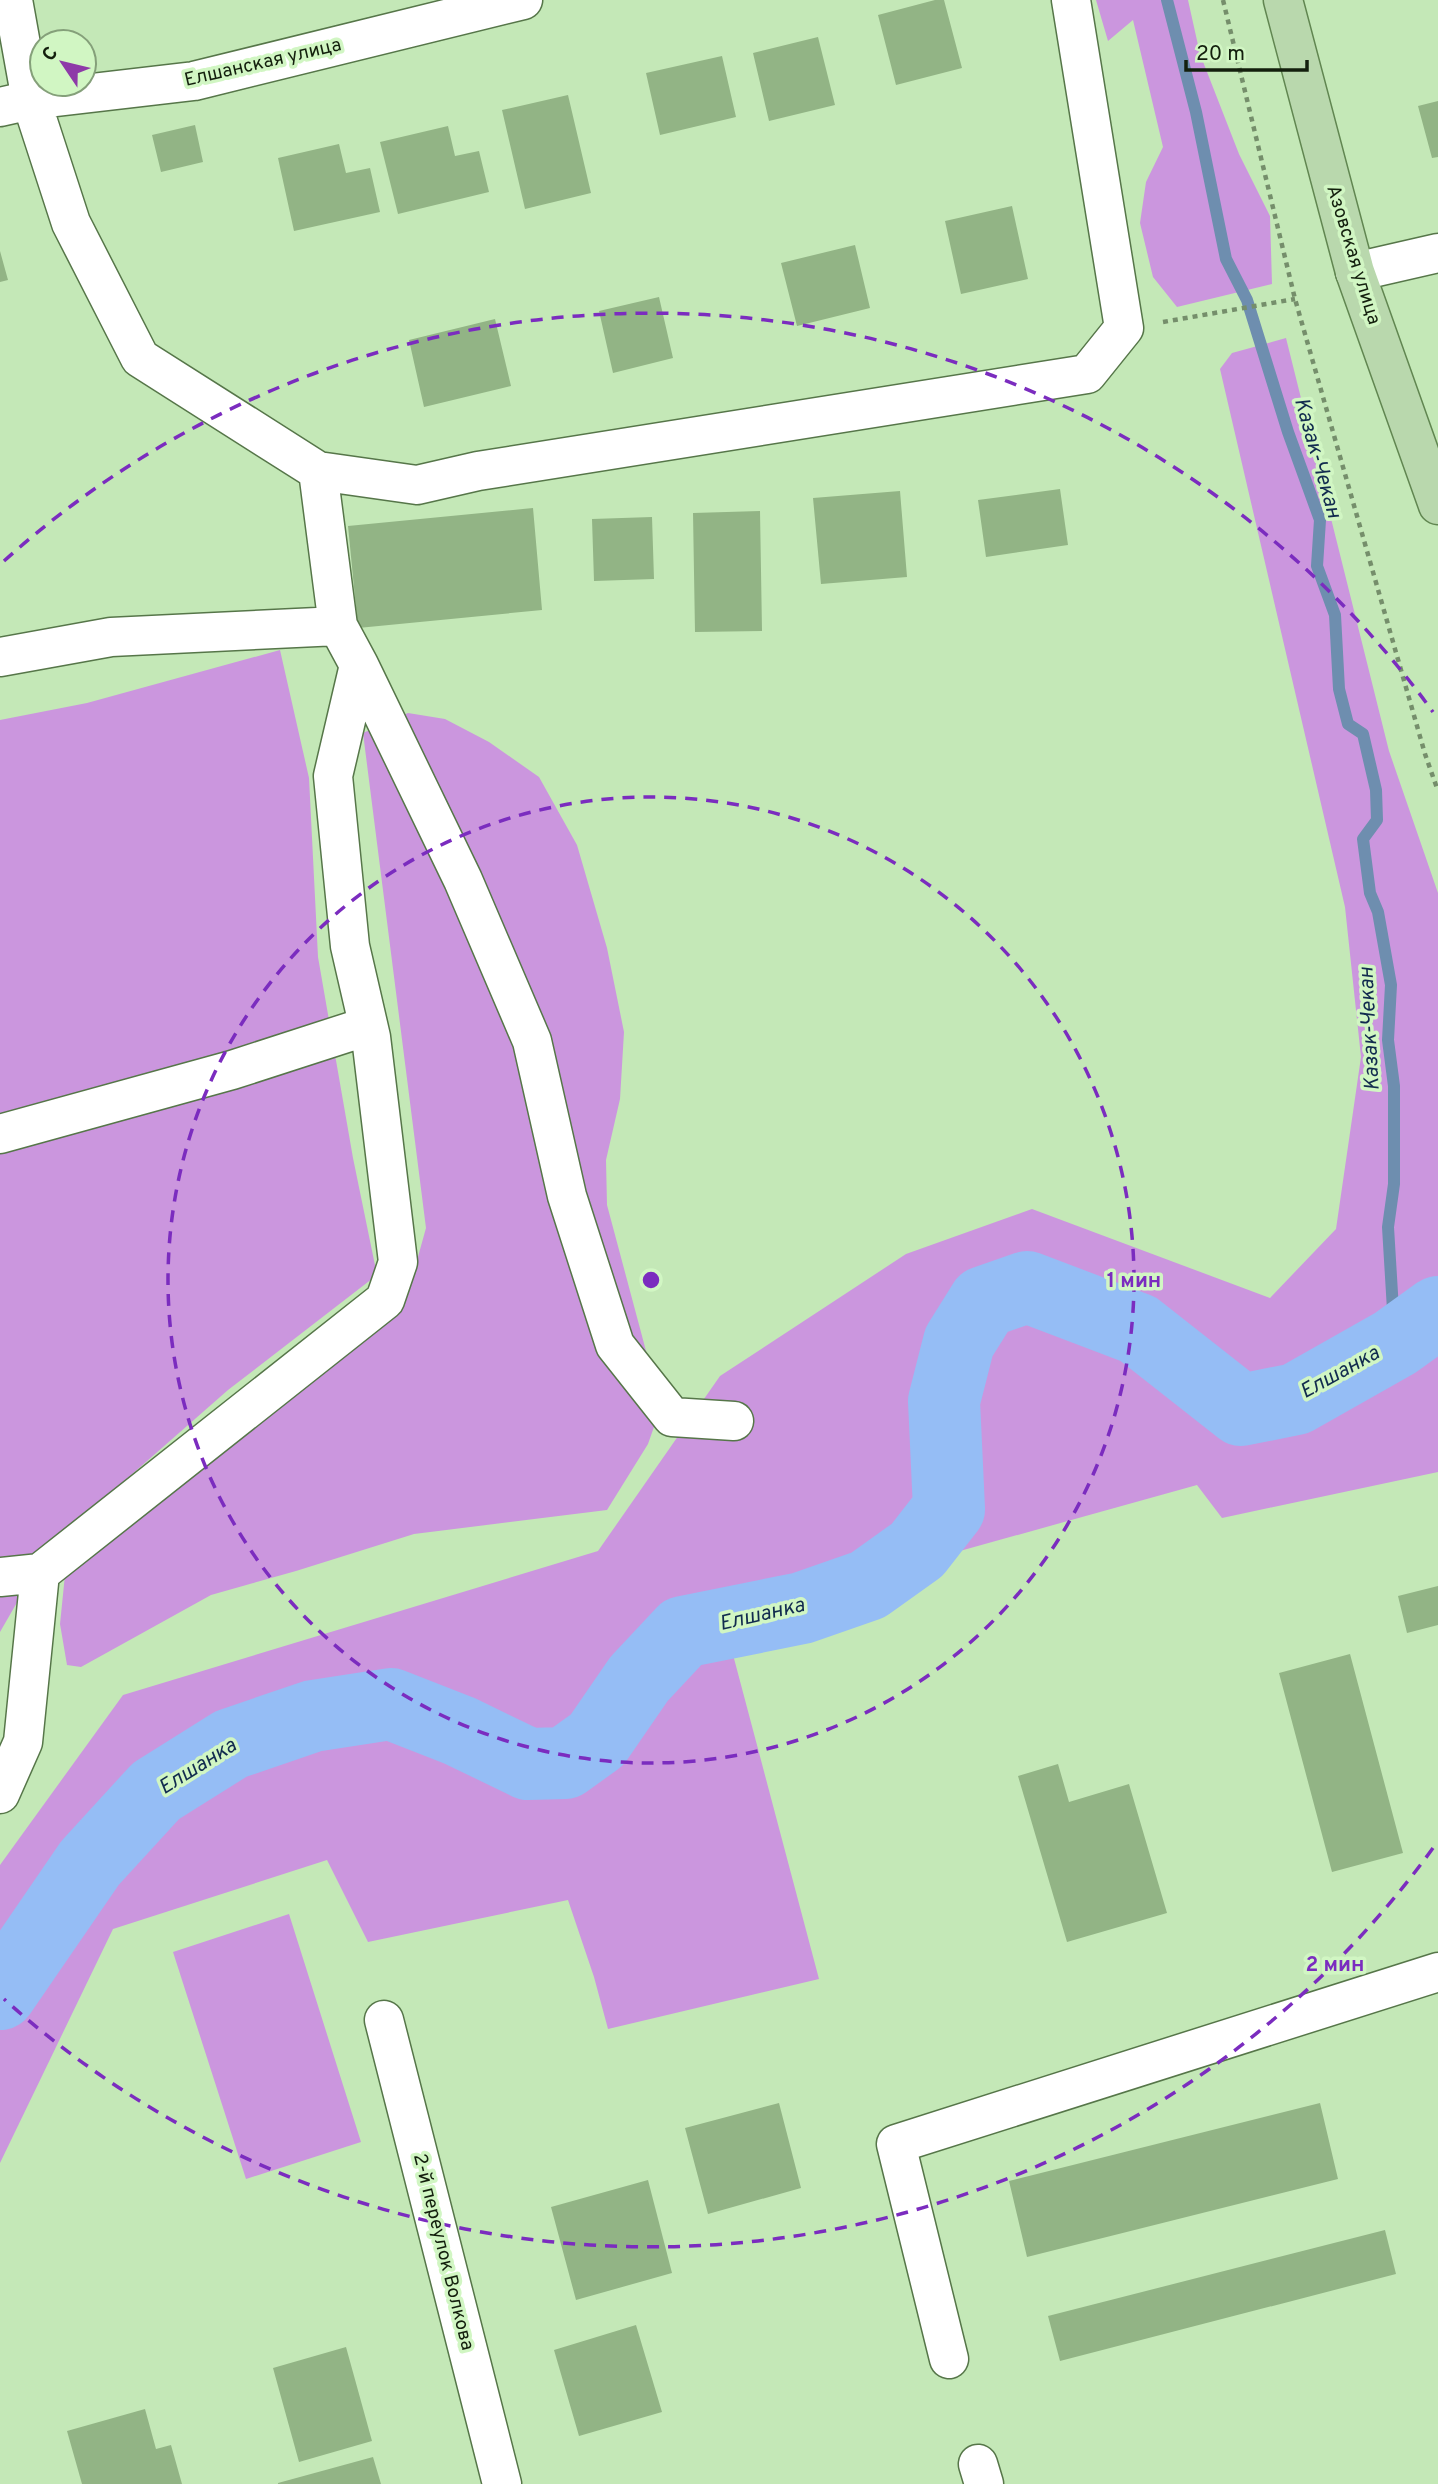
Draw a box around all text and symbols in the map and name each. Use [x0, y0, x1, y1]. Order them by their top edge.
north arrow [28, 28, 98, 98]
scale bar [1186, 28, 1307, 72]
street label: Елшанская улица [182, 33, 344, 93]
text: 20 m [1196, 41, 1245, 68]
text: С [37, 43, 64, 66]
street label: Азовская улица [1320, 182, 1386, 328]
water label: Казак-Чекан [1287, 395, 1347, 522]
water label: Казак-Чекан [1353, 966, 1387, 1092]
centre of rings [639, 1268, 663, 1292]
text: 1 мин [1107, 1268, 1161, 1295]
water label: Елшанка [1295, 1340, 1385, 1406]
water label: Елшанка [717, 1592, 808, 1638]
water label: Елшанка [154, 1732, 242, 1801]
text: 2 мин [1305, 1952, 1365, 1979]
street label: 2-й переулок Волкова [407, 2151, 479, 2353]

